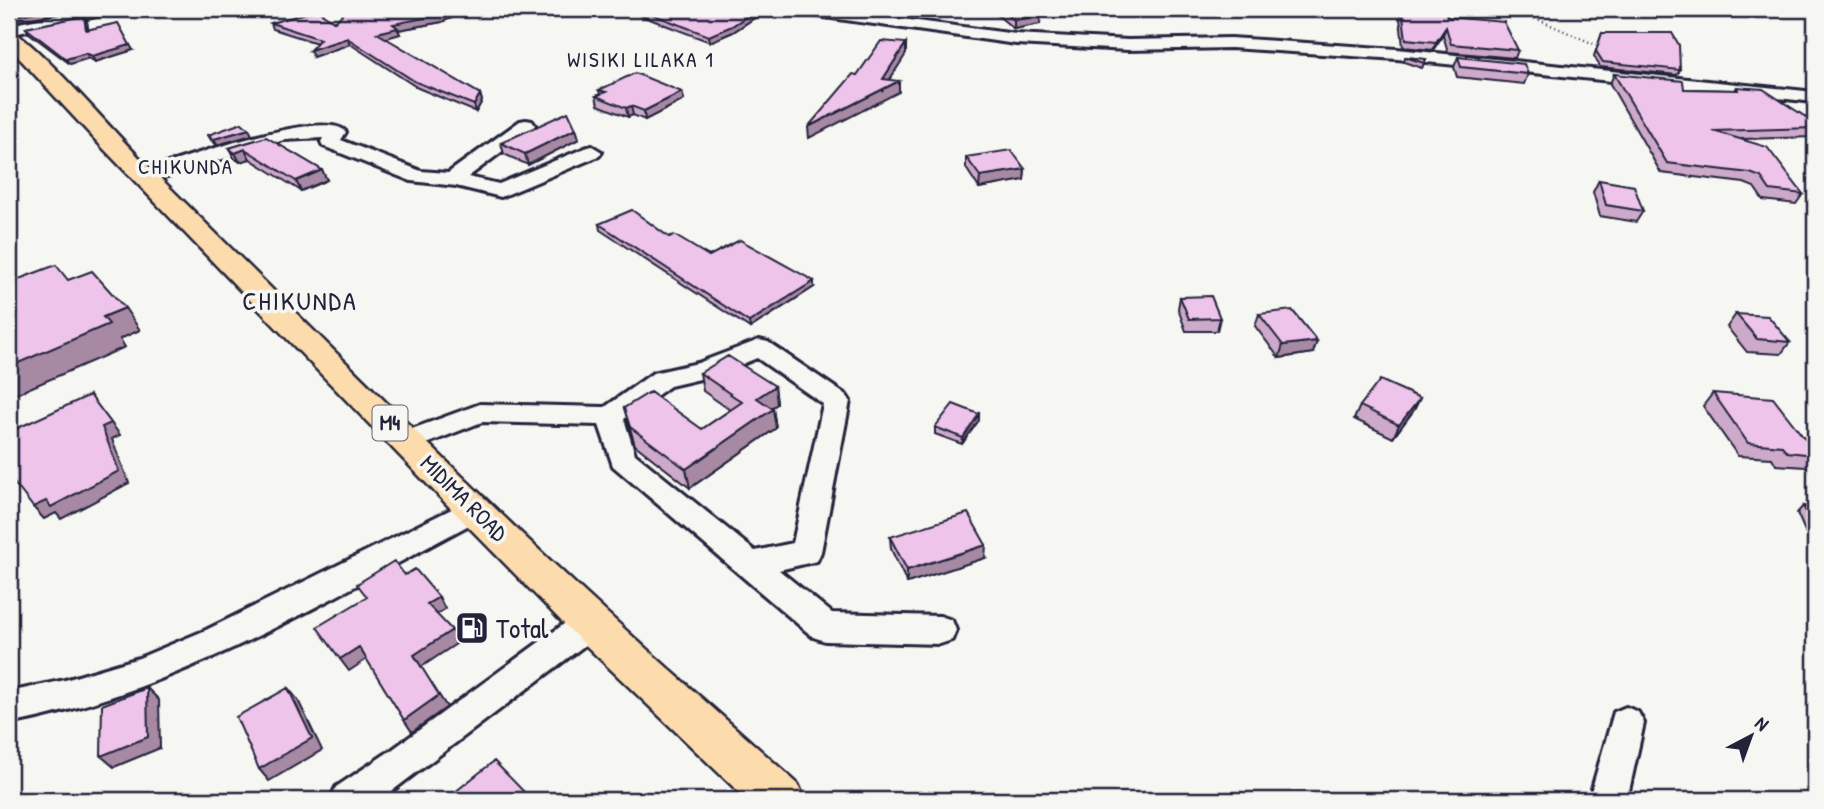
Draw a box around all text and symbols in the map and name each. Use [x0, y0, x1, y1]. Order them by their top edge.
district label: WISIKI LILAKA 1 [567, 45, 715, 74]
district label: CHIKUNDA [138, 152, 234, 181]
district label: CHIKUNDA [242, 283, 358, 318]
road number: M4 [372, 406, 408, 440]
street label: MIDIMA ROAD [414, 447, 515, 548]
fuel station icon: Total [453, 609, 491, 647]
place label: Total [496, 609, 549, 647]
north arrow [1716, 700, 1786, 770]
text: N [1750, 710, 1774, 736]

